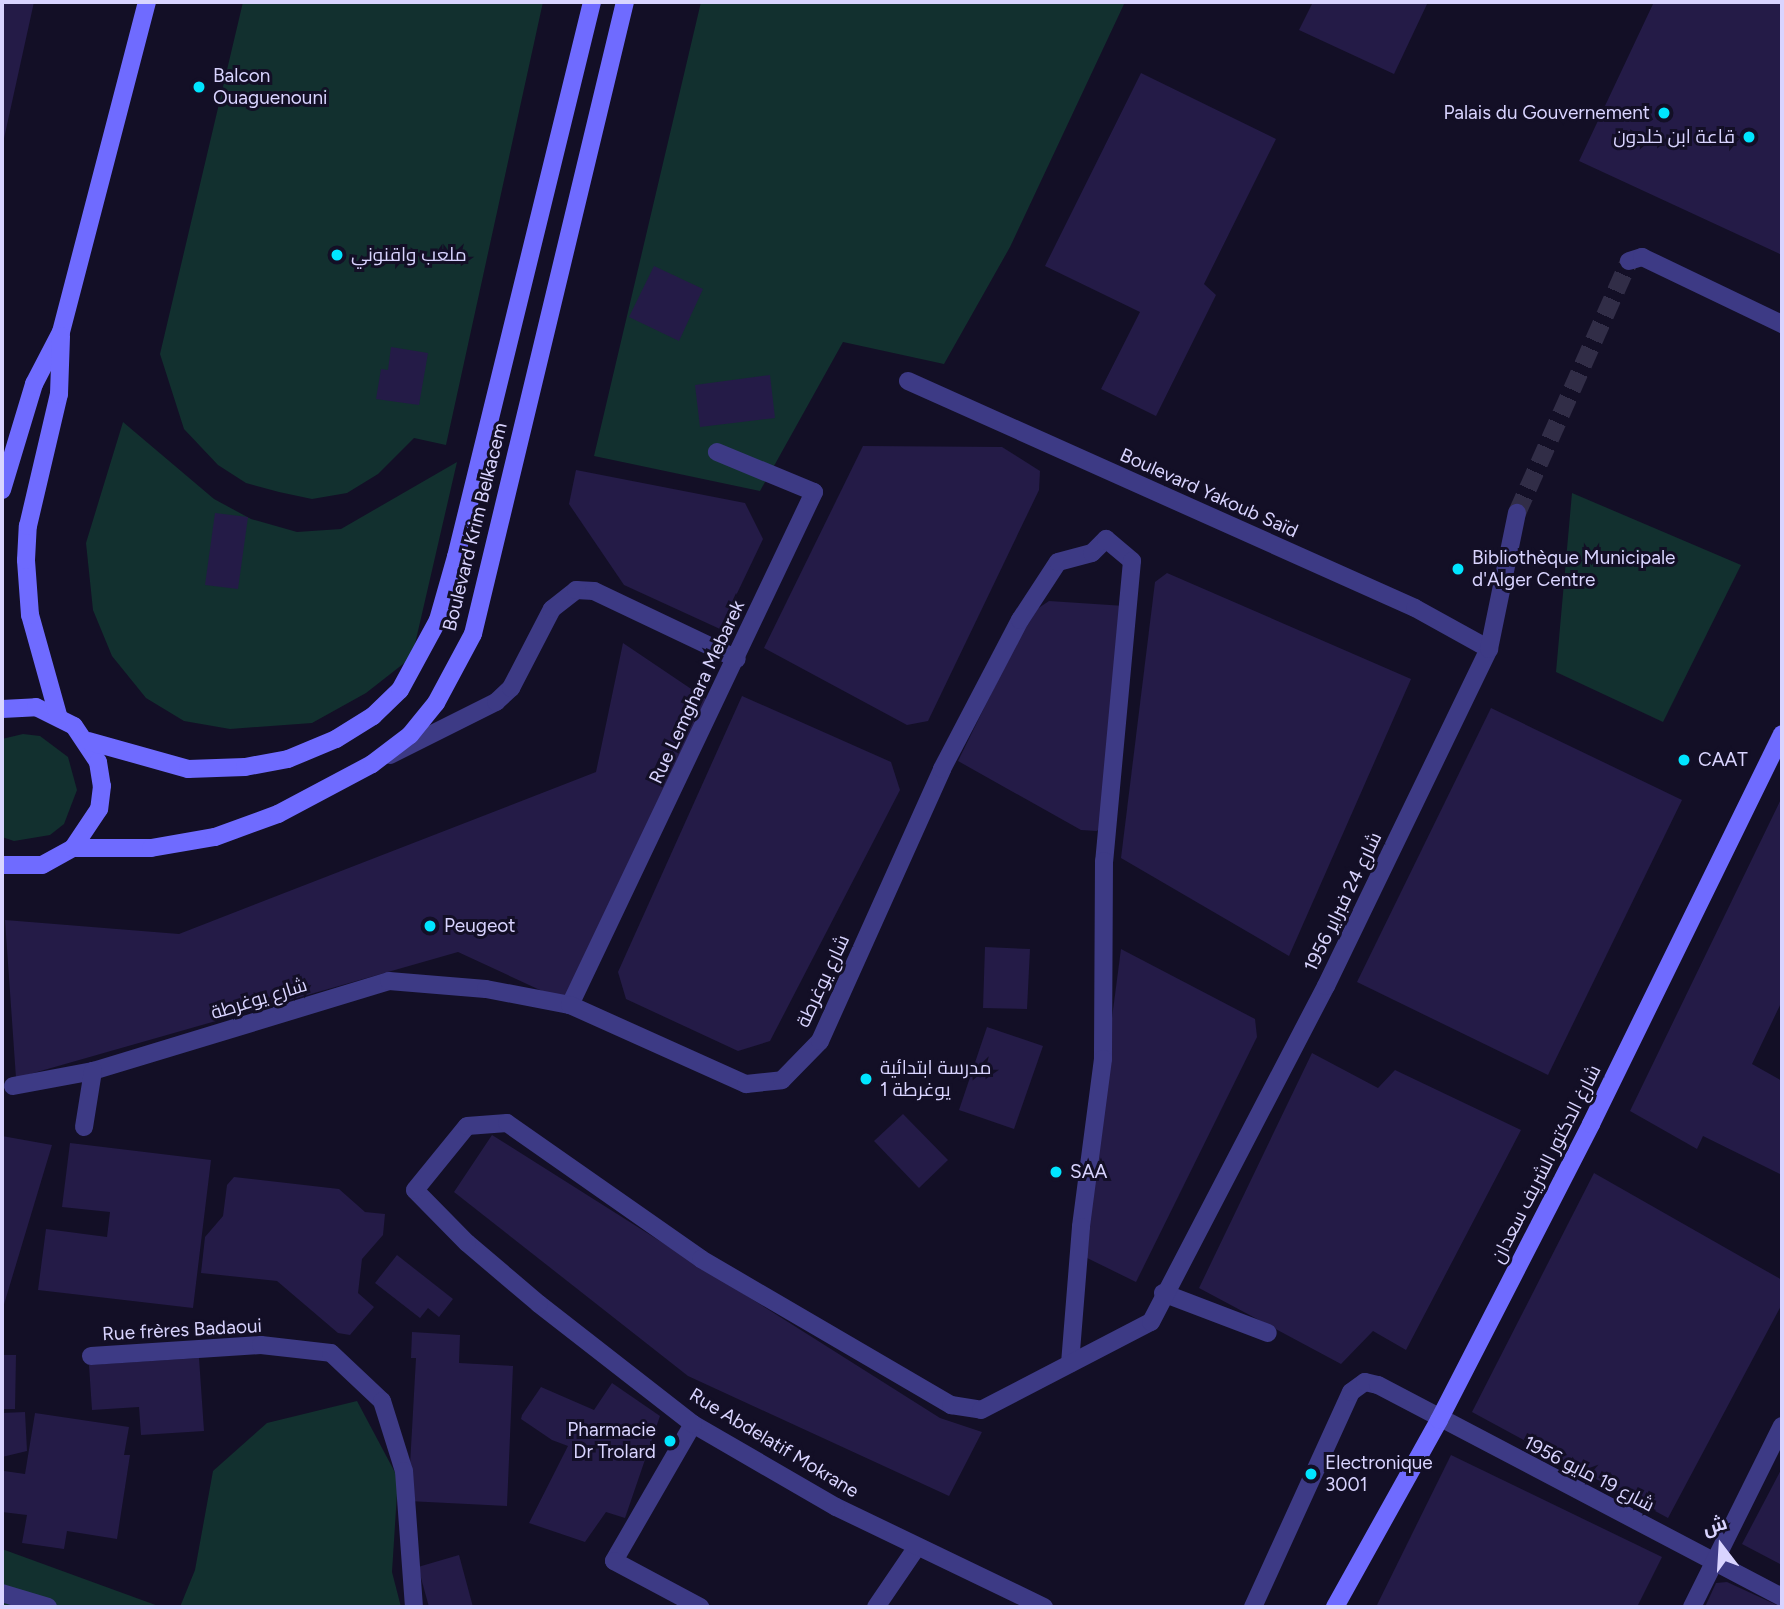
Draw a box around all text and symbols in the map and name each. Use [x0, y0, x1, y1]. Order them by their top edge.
place label: Balcon Ouaguenouni [213, 65, 327, 109]
marker: Balcon Ouaguenouni [191, 79, 207, 95]
place label: Palais du Gouvernement [1443, 102, 1650, 124]
marker: Palais du Gouvernement [1656, 105, 1672, 121]
place label: قاعة ابن خلدون [1613, 126, 1735, 148]
marker: قاعة ابن خلدون [1741, 129, 1757, 145]
place label: ملعب واقنوني [351, 244, 467, 266]
marker: ملعب واقنوني [329, 247, 345, 263]
street label: Boulevard Krim Belkacem [438, 420, 512, 634]
street label: Boulevard Yakoub Saïd [1116, 443, 1302, 543]
place label: Bibliothèque Municipale d'Alger Centre [1472, 547, 1675, 591]
marker: Bibliothèque Municipale d'Alger Centre [1450, 561, 1466, 577]
street label: Rue Lemghara Mebarek [645, 597, 749, 787]
place label: CAAT [1698, 749, 1748, 771]
marker: CAAT [1676, 752, 1692, 768]
street label: شارع 24 فبراير 1956 [1299, 829, 1387, 975]
place label: Peugeot [444, 915, 516, 937]
marker: Peugeot [422, 918, 438, 934]
street label: شارع يوغرطة [792, 931, 854, 1031]
street label: شارع يوغرطة [208, 974, 310, 1024]
place label: مدرسة ابتدائية يوغرطة 1 [880, 1057, 991, 1101]
street label: شارغ الدكتور الشريف سعدان [1486, 1061, 1606, 1267]
marker: مدرسة ابتدائية يوغرطة 1 [858, 1071, 874, 1087]
place label: SAA [1070, 1161, 1107, 1183]
marker: SAA [1048, 1164, 1064, 1180]
street label: Rue frères Badaoui [102, 1314, 262, 1346]
street label: Rue Abdelatif Mokrane [685, 1383, 863, 1503]
place label: Pharmacie Dr Trolard [567, 1419, 656, 1463]
street label: شارع 19 مايو 1956 [1520, 1431, 1658, 1517]
marker: Pharmacie Dr Trolard [662, 1433, 678, 1449]
place label: Electronique 3001 [1325, 1452, 1433, 1496]
marker: Electronique 3001 [1303, 1466, 1319, 1482]
north arrow [1686, 1511, 1756, 1581]
text: ش [1700, 1511, 1730, 1540]

